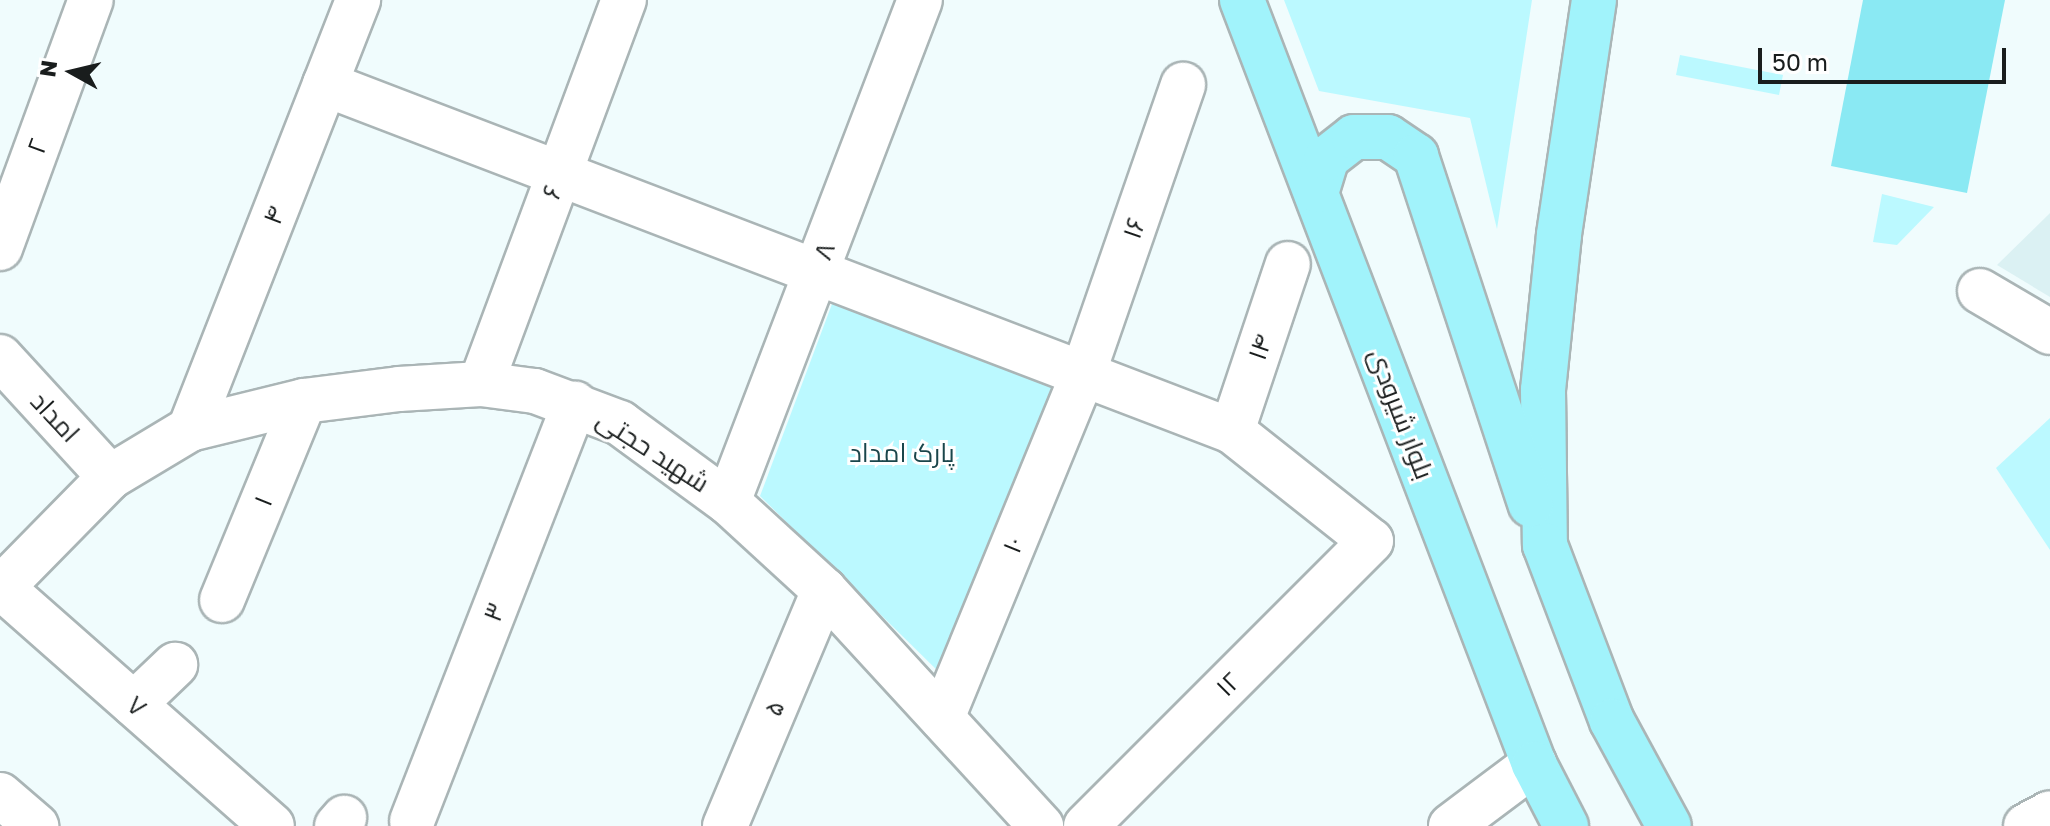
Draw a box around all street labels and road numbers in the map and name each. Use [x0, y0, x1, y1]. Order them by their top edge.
street label: ۲ [20, 134, 54, 158]
street label: ۶ [535, 181, 569, 203]
street label: ۴ [256, 201, 292, 229]
street label: ۱۶ [1116, 213, 1152, 243]
street label: ۸ [807, 238, 841, 264]
street label: ۱۴ [1241, 330, 1279, 364]
street label: بلوار شیرودی [1362, 344, 1440, 484]
street label: امداد [24, 385, 86, 449]
street label: شهید حجتی [591, 403, 715, 499]
street label: ۱ [247, 491, 279, 511]
street label: ۱۰ [996, 532, 1030, 558]
street label: ۳ [476, 598, 512, 626]
street label: ۱۲ [1209, 665, 1247, 703]
street label: ۷ [121, 689, 153, 723]
street label: ۵ [757, 695, 791, 721]

